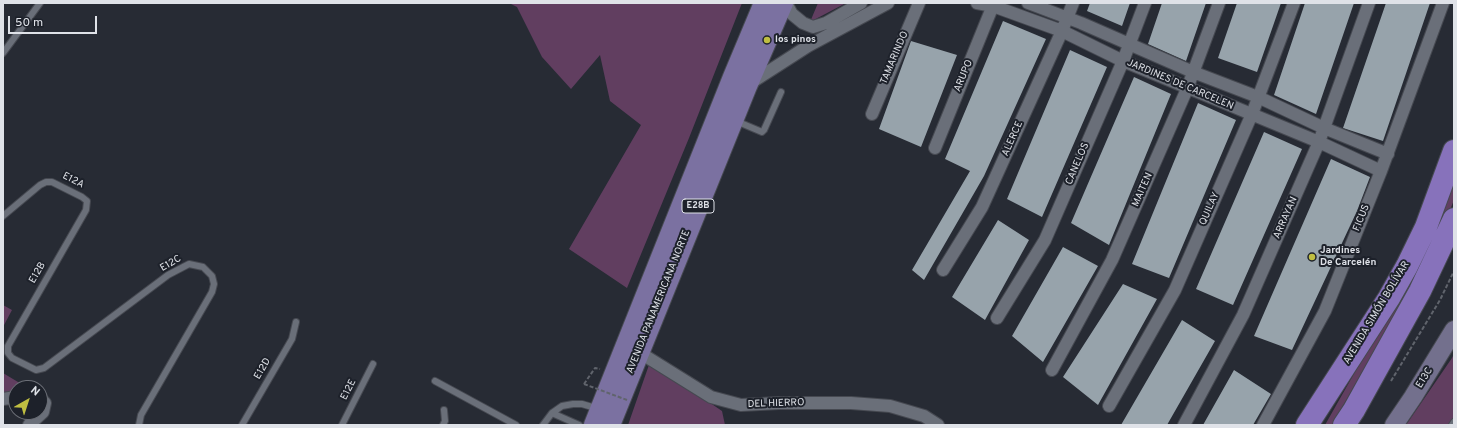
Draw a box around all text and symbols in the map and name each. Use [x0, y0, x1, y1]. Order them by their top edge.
scale bar [10, 8, 99, 34]
text: 50 m [15, 15, 43, 31]
street label: TAMARINDO [878, 30, 912, 86]
place label: los pinos [775, 34, 816, 46]
marker: los pinos [762, 35, 772, 45]
street label: JARDINES DE CARCELEN [1125, 57, 1235, 113]
street label: ARUPO [952, 58, 976, 94]
street label: ALERCE [1000, 120, 1026, 158]
street label: CANELOS [1064, 141, 1092, 187]
street label: E12A [60, 171, 86, 191]
street label: MAITEN [1130, 171, 1156, 209]
street label: QUILAY [1197, 191, 1223, 227]
street label: ARRAYAN [1271, 195, 1301, 241]
road number: E28B [682, 199, 714, 213]
street label: FICUS [1351, 203, 1373, 233]
street label: AVENIDA PANAMERICANA NORTE [625, 229, 693, 375]
place label: Jardines De Carcelén [1320, 245, 1376, 268]
marker: Jardines De Carcelén [1307, 252, 1317, 262]
street label: E12C [158, 253, 184, 275]
street label: AVENIDA SIMÓN BOLÍVAR [1341, 259, 1413, 367]
street label: E12B [27, 260, 49, 286]
street label: E12D [252, 356, 274, 382]
street label: E13C [1414, 365, 1436, 391]
street label: E12E [339, 378, 359, 402]
north arrow [8, 380, 48, 420]
text: N [27, 384, 42, 399]
street label: DEL HIERRO [747, 397, 805, 411]

